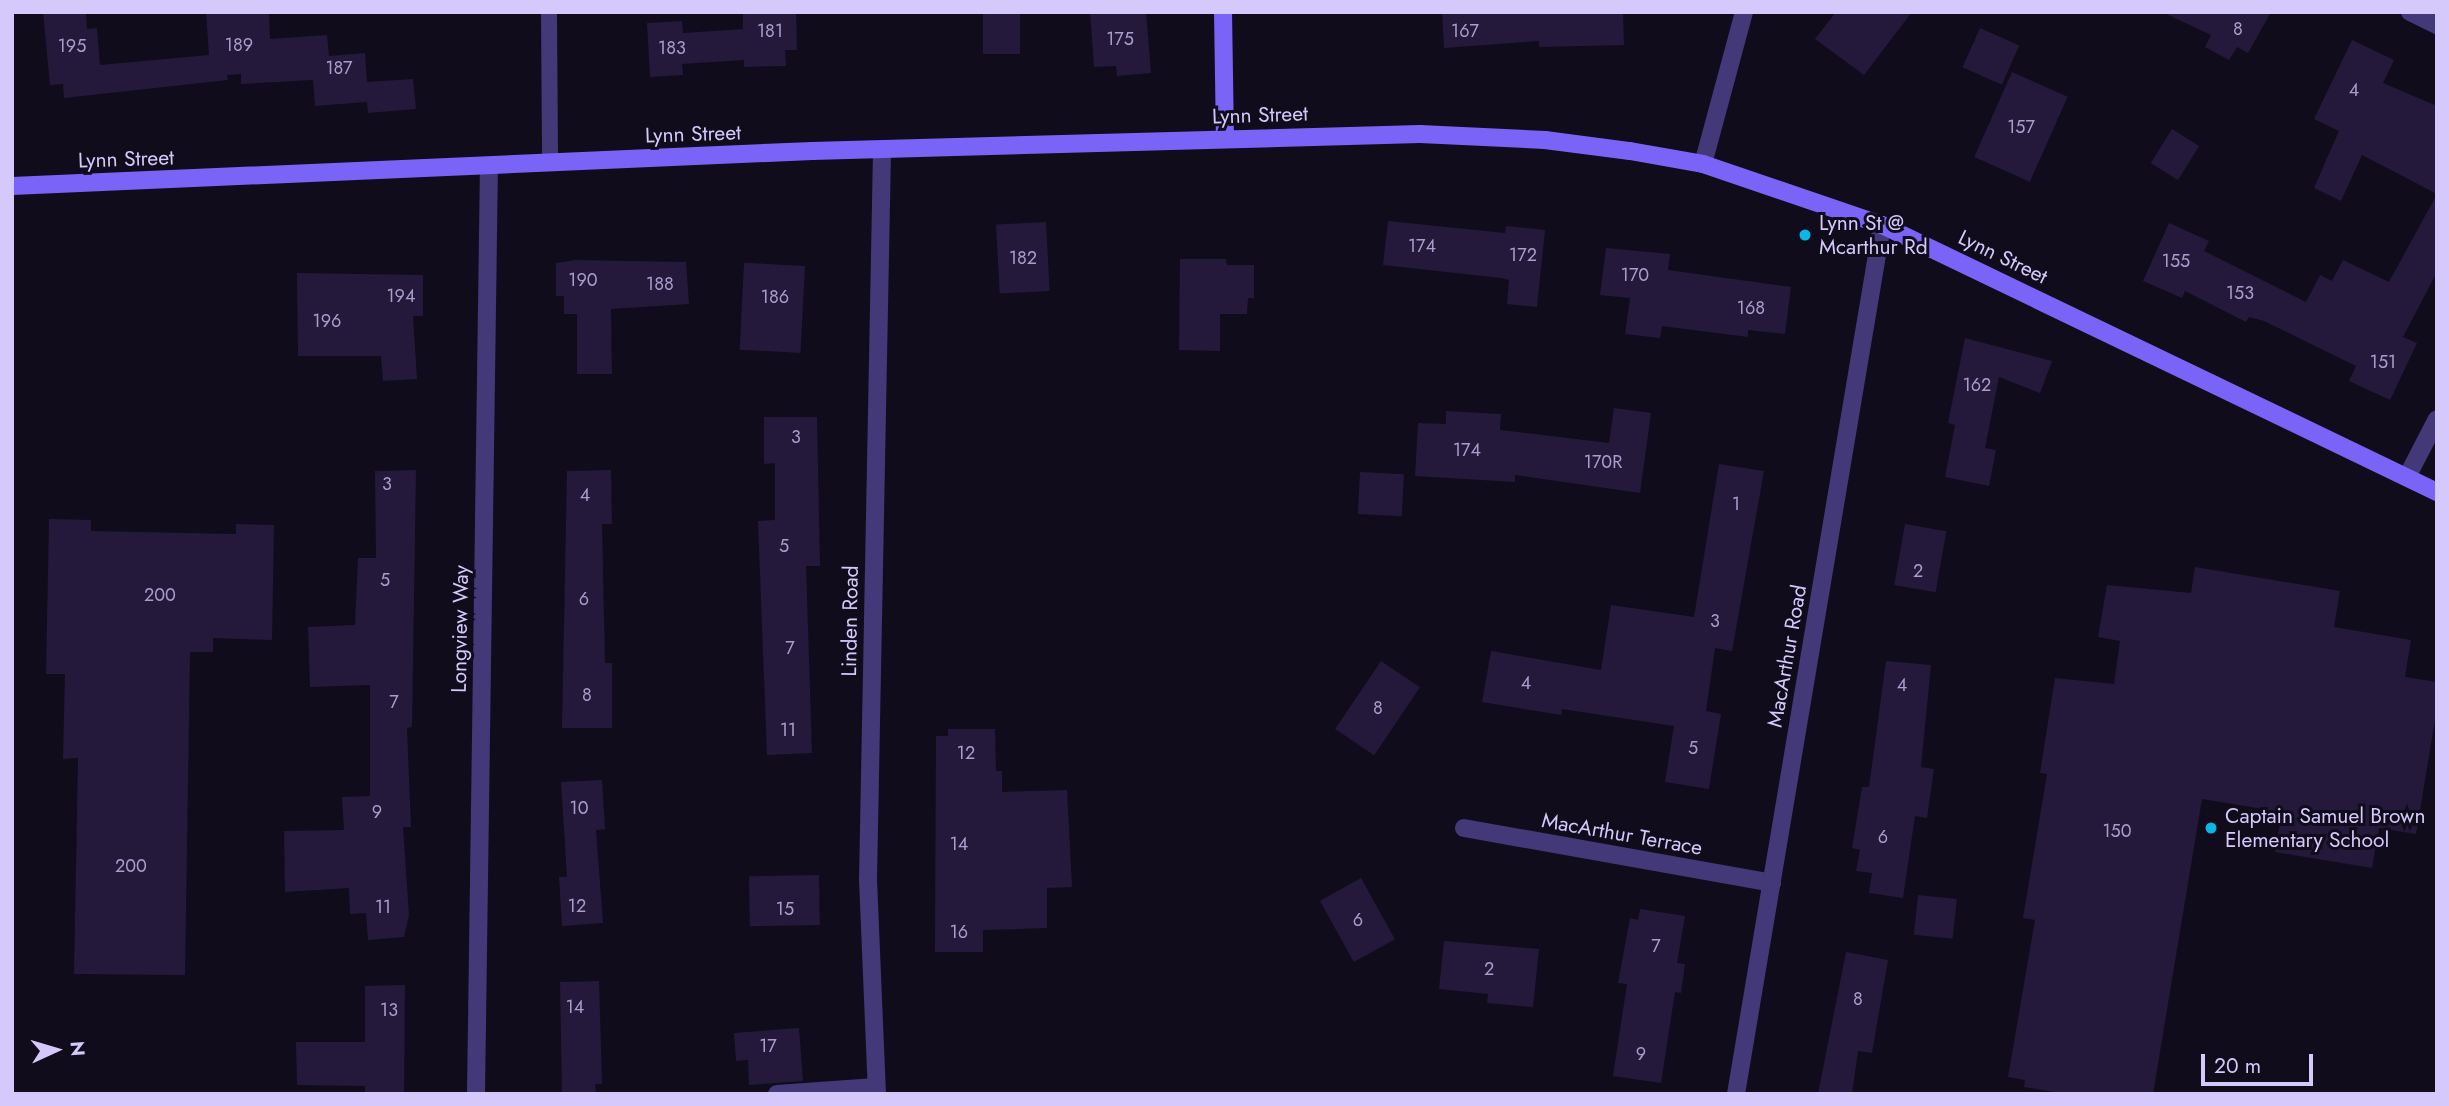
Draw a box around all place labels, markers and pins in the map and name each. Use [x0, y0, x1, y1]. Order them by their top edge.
place label: Lynn St @ Mcarthur Rd [1819, 210, 1928, 260]
marker: Lynn St @ Mcarthur Rd [1797, 227, 1813, 243]
place label: Captain Samuel Brown Elementary School [2225, 803, 2425, 853]
marker: Captain Samuel Brown Elementary School [2203, 820, 2219, 836]

